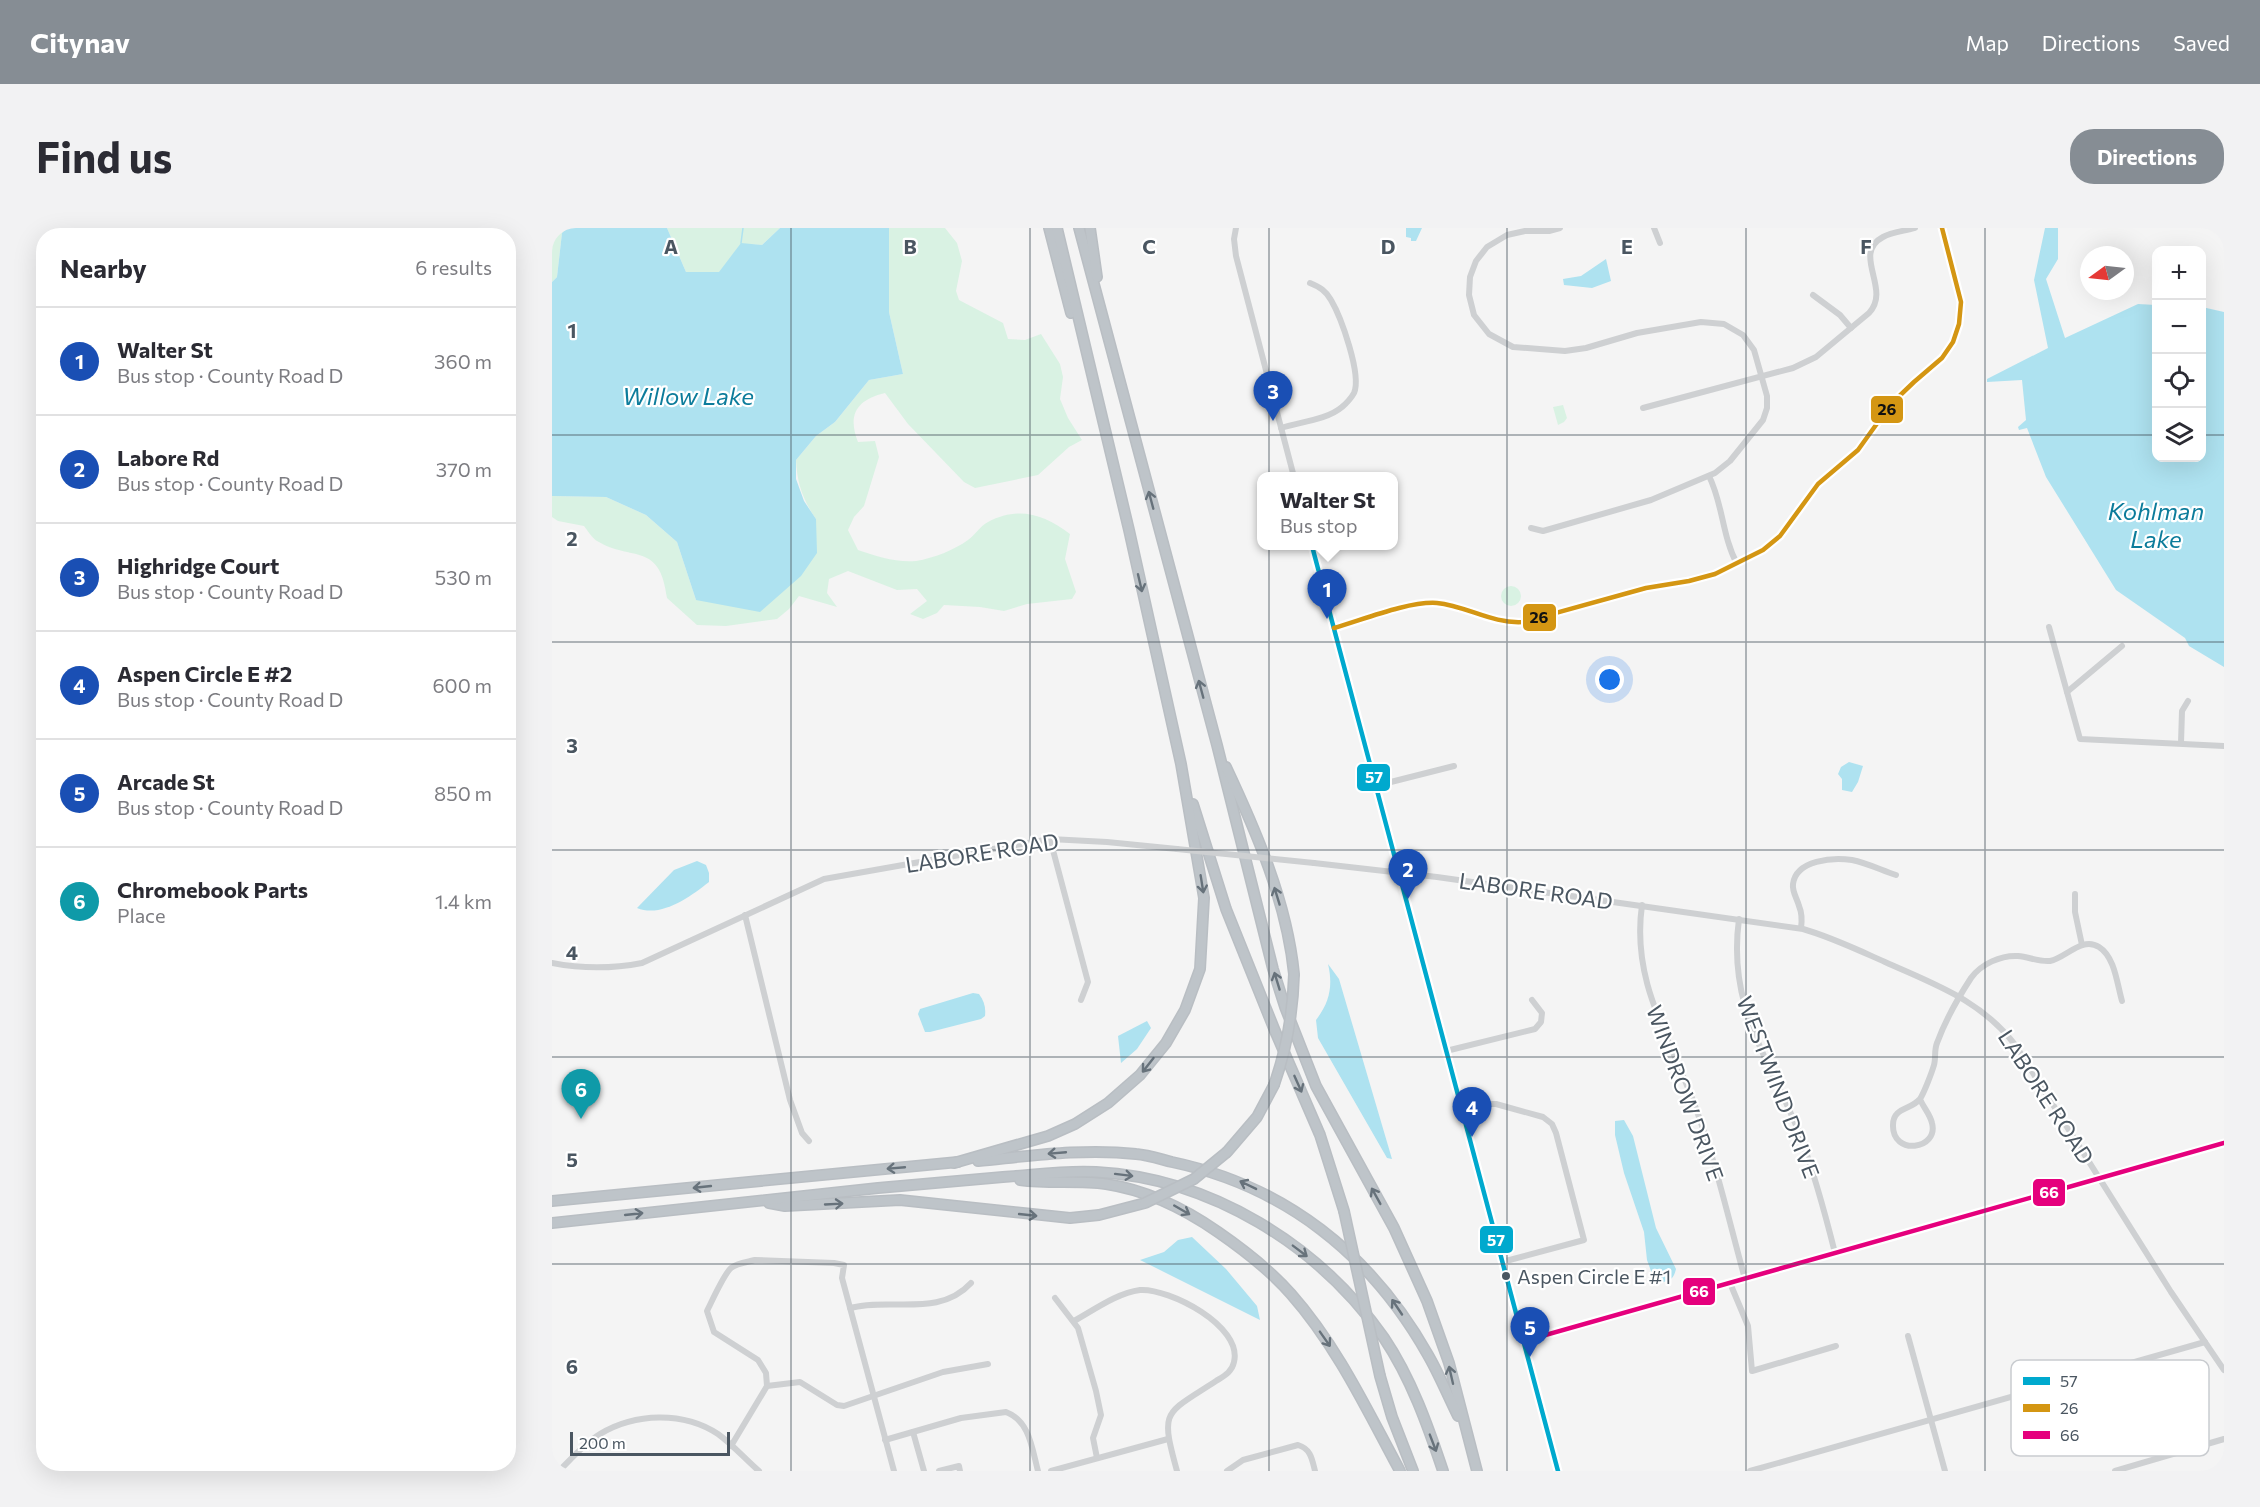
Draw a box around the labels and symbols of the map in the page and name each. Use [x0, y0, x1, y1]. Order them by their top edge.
text: A [664, 234, 678, 258]
text: B [903, 234, 917, 258]
text: C [1142, 234, 1156, 258]
text: D [1381, 234, 1395, 258]
text: E [1621, 234, 1633, 258]
text: F [1860, 234, 1872, 258]
north arrow [2080, 246, 2134, 300]
text: 1 [567, 318, 577, 342]
pin: 3 [1254, 372, 1292, 421]
water label: Willow Lake [622, 381, 754, 410]
line badge: 26 [1870, 395, 1904, 424]
text: 26 [1878, 399, 1897, 418]
one-way arrow [1145, 491, 1157, 510]
water label: Kohlman Lake [2108, 496, 2204, 553]
text: 2 [566, 526, 578, 550]
pin: 1 [1308, 570, 1346, 619]
one-way arrow [1135, 573, 1147, 592]
line badge: 26 [1522, 603, 1557, 632]
text: 26 [1530, 607, 1549, 626]
your location [1595, 665, 1624, 694]
one-way arrow [1195, 680, 1207, 699]
text: 3 [566, 733, 578, 757]
line badge: 57 [1356, 763, 1391, 792]
text: 57 [1365, 767, 1383, 786]
street label: LABORE ROAD [903, 827, 1061, 878]
pin: 2 [1388, 850, 1428, 899]
street label: LABORE ROAD [1457, 866, 1615, 915]
one-way arrow [1197, 874, 1208, 893]
one-way arrow [1271, 887, 1282, 906]
text: 4 [566, 940, 578, 964]
one-way arrow [1271, 972, 1282, 991]
street label: WESTWIND DRIVE [1731, 992, 1826, 1182]
street label: WINDROW DRIVE [1641, 1001, 1730, 1184]
street label: LABORE ROAD [1993, 1024, 2100, 1169]
one-way arrow [1142, 1057, 1155, 1073]
pin: 6 [561, 1070, 600, 1119]
one-way arrow [1293, 1075, 1305, 1093]
pin: 4 [1452, 1088, 1492, 1137]
text: 5 [566, 1147, 578, 1171]
one-way arrow [1048, 1148, 1068, 1159]
one-way arrow [887, 1163, 907, 1174]
one-way arrow [1113, 1170, 1133, 1181]
line badge: 66 [2032, 1178, 2066, 1207]
one-way arrow [1239, 1179, 1257, 1191]
one-way arrow [693, 1182, 712, 1193]
text: 66 [2039, 1182, 2059, 1201]
one-way arrow [1370, 1187, 1381, 1205]
one-way arrow [823, 1198, 843, 1209]
one-way arrow [1173, 1204, 1190, 1216]
one-way arrow [624, 1208, 644, 1219]
one-way arrow [1018, 1210, 1037, 1221]
line badge: 57 [1479, 1225, 1514, 1254]
text: 57 [1487, 1230, 1505, 1249]
one-way arrow [1292, 1245, 1308, 1258]
place label: Aspen Circle E #1 [1517, 1264, 1671, 1288]
marker: Aspen Circle E #1 [1500, 1270, 1512, 1282]
line badge: 66 [1682, 1277, 1716, 1306]
text: 66 [1689, 1281, 1709, 1300]
one-way arrow [1390, 1299, 1402, 1316]
pin: 5 [1510, 1308, 1550, 1357]
one-way arrow [1319, 1331, 1331, 1347]
text: 6 [566, 1354, 578, 1378]
legend [2011, 1360, 2209, 1456]
one-way arrow [1445, 1366, 1457, 1385]
text: 57 [2060, 1371, 2078, 1390]
text: 26 [2060, 1398, 2079, 1417]
text: 66 [2060, 1425, 2079, 1444]
scale bar [570, 1429, 730, 1456]
one-way arrow [1429, 1433, 1440, 1452]

